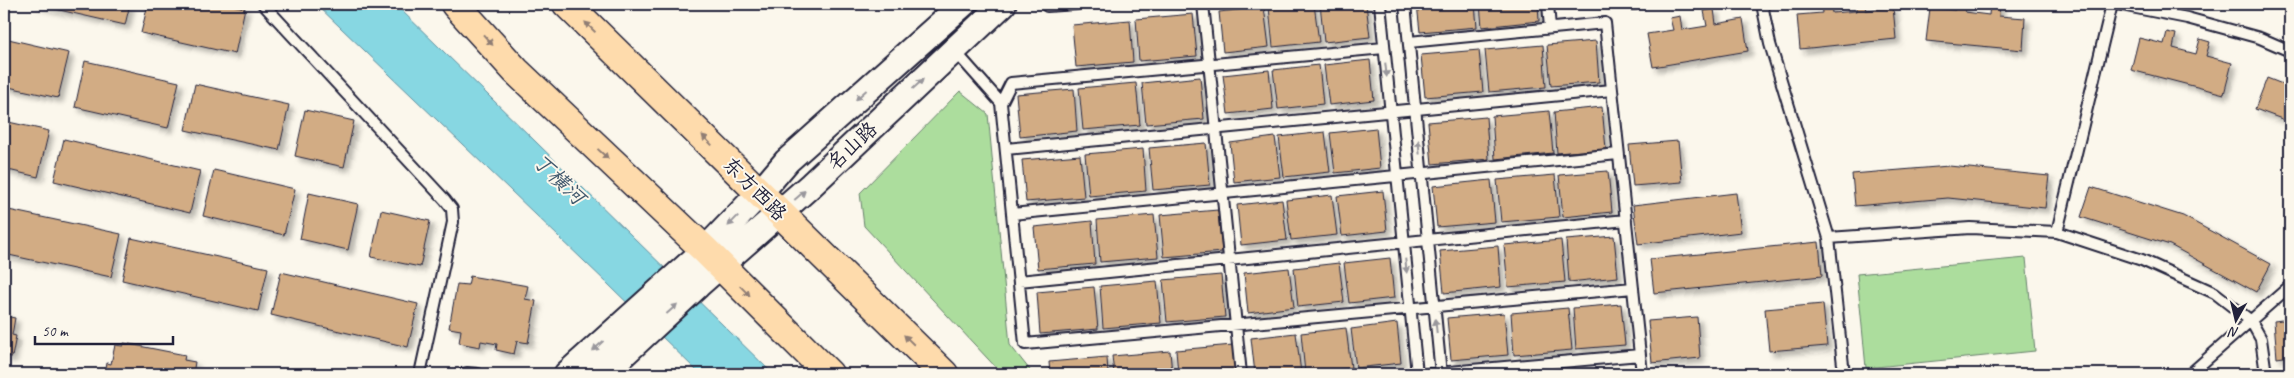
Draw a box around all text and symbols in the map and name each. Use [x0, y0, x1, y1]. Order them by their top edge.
one-way arrow [584, 21, 596, 33]
one-way arrow [482, 33, 494, 45]
one-way arrow [1382, 62, 1390, 78]
one-way arrow [912, 78, 924, 90]
one-way arrow [855, 89, 868, 100]
street label: 名山路 [822, 116, 883, 176]
one-way arrow [701, 134, 713, 146]
one-way arrow [1415, 138, 1423, 154]
water label: 丁横河 [527, 148, 593, 212]
one-way arrow [597, 148, 609, 160]
street label: 东方西路 [718, 152, 793, 227]
one-way arrow [793, 189, 805, 201]
one-way arrow [727, 214, 739, 226]
one-way arrow [1402, 258, 1410, 274]
one-way arrow [739, 285, 751, 297]
north arrow [2212, 296, 2262, 346]
one-way arrow [666, 303, 678, 315]
scale bar [35, 313, 172, 345]
one-way arrow [1432, 317, 1440, 333]
text: 50 m [42, 322, 69, 341]
text: N [2226, 323, 2240, 341]
one-way arrow [903, 334, 915, 346]
one-way arrow [593, 340, 605, 352]

